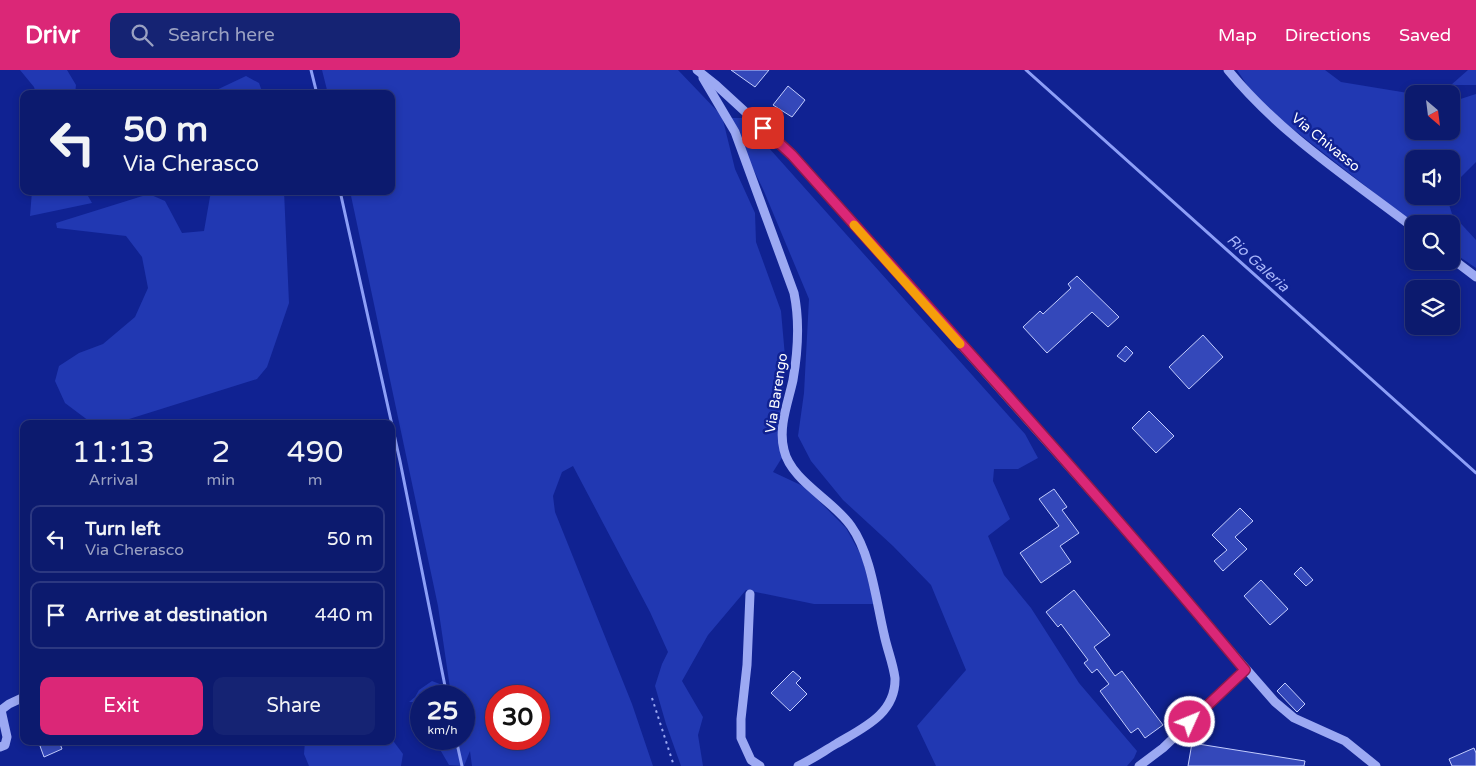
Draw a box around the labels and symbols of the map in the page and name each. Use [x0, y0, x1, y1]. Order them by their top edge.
north arrow [1405, 85, 1460, 140]
pin [742, 107, 784, 149]
street label: Via Chivasso [1288, 110, 1363, 175]
water label: Rio Galeria [1223, 230, 1293, 296]
street label: Via Barengo [762, 352, 791, 434]
speed limit sign: 30 [485, 685, 550, 750]
position arrow [1163, 695, 1215, 747]

